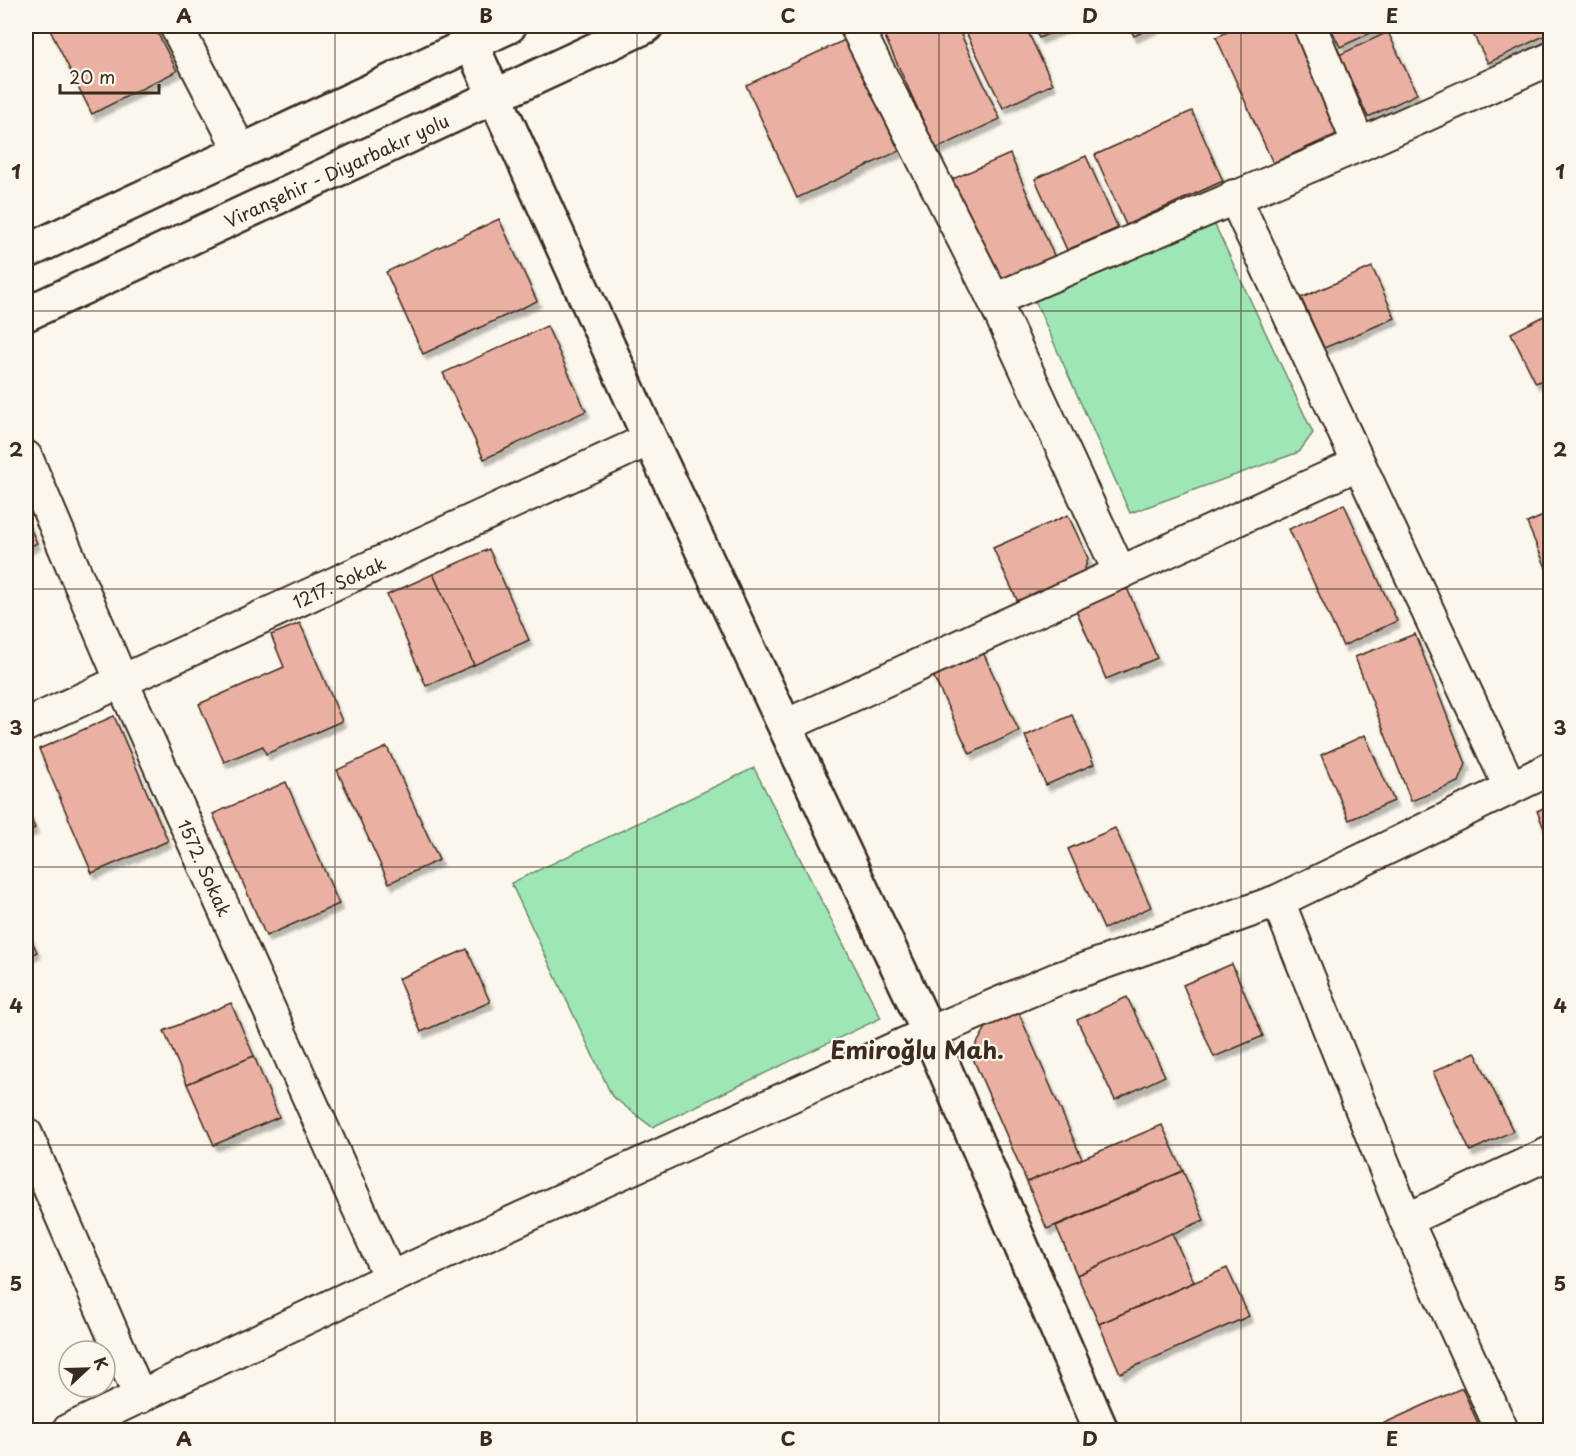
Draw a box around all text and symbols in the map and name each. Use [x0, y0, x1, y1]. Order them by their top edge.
text: A [176, 0, 192, 30]
text: B [479, 0, 493, 30]
text: C [780, 0, 796, 30]
text: D [1082, 0, 1098, 30]
text: E [1386, 0, 1398, 30]
scale bar [60, 57, 159, 95]
text: 20 m [69, 63, 115, 90]
street label: Viranşehir - Diyarbakır yolu [219, 106, 453, 234]
text: 1 [11, 156, 21, 186]
text: 1 [1555, 156, 1565, 186]
text: 2 [9, 434, 23, 464]
text: 2 [1553, 434, 1567, 464]
street label: 1217. Sokak [288, 549, 389, 615]
text: 3 [9, 712, 23, 742]
text: 3 [1553, 712, 1567, 742]
street label: 1572. Sokak [172, 814, 239, 921]
text: 4 [9, 990, 23, 1020]
text: 4 [1553, 990, 1567, 1020]
district label: Emiroğlu Mah. [830, 1031, 1004, 1067]
text: 5 [10, 1268, 22, 1298]
text: 5 [1554, 1268, 1566, 1298]
north arrow [57, 1339, 117, 1399]
text: K [89, 1353, 115, 1373]
text: A [176, 1423, 192, 1453]
text: B [479, 1423, 493, 1453]
text: C [780, 1423, 796, 1453]
text: D [1082, 1423, 1098, 1453]
text: E [1386, 1423, 1398, 1453]

